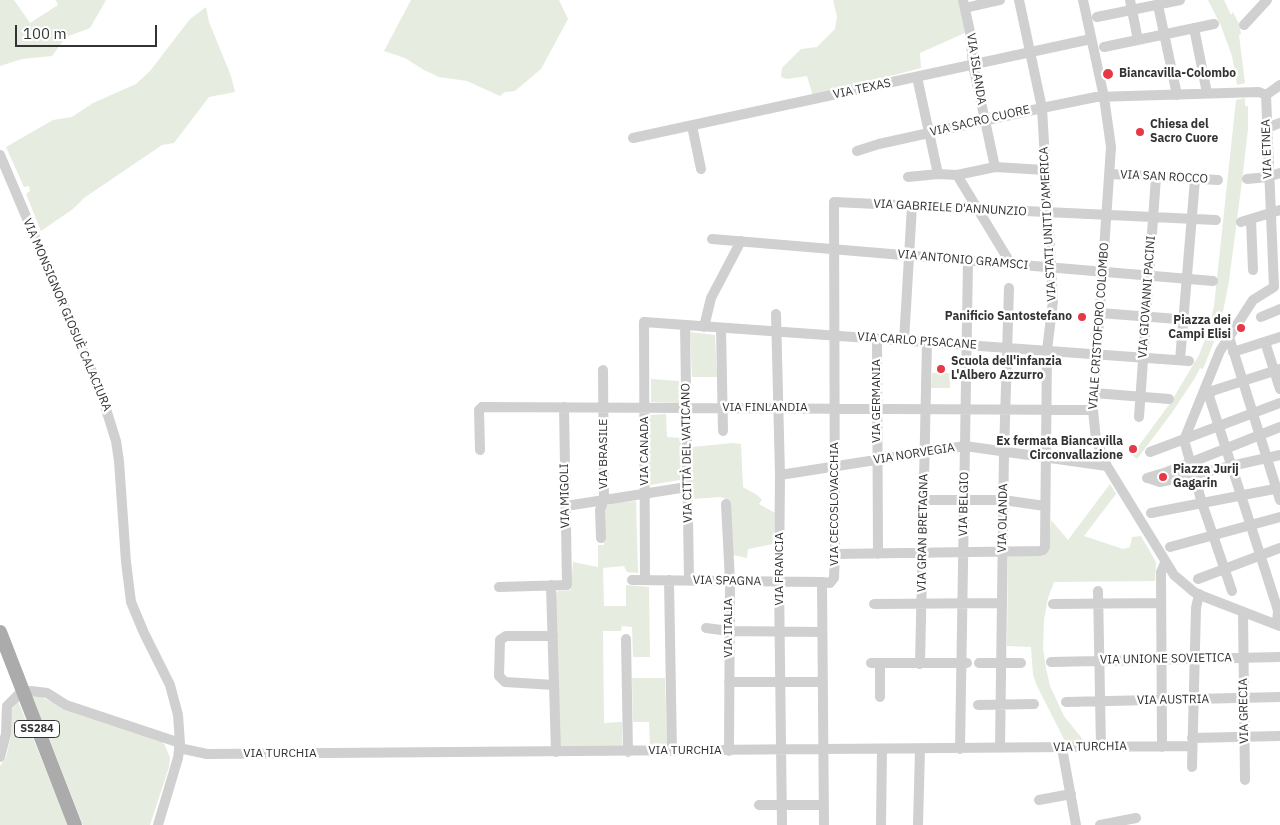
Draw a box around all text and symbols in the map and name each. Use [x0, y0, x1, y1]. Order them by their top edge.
scale bar [18, 15, 160, 47]
text: 100 m [23, 24, 67, 43]
street label: VIA ISLANDA [963, 32, 989, 106]
marker: Biancavilla-Colombo [1101, 67, 1115, 81]
place label: Biancavilla-Colombo [1119, 67, 1236, 81]
street label: VIA TEXAS [832, 76, 892, 102]
street label: VIA SACRO CUORE [929, 102, 1031, 140]
place label: Chiesa del Sacro Cuore [1150, 118, 1218, 146]
street label: VIA ETNEA [1259, 119, 1275, 179]
marker: Chiesa del Sacro Cuore [1134, 126, 1146, 138]
street label: VIA STATI UNITI D'AMERICA [1037, 146, 1059, 302]
street label: VIA SAN ROCCO [1120, 168, 1208, 186]
street label: VIA GABRIELE D'ANNUNZIO [873, 197, 1027, 219]
street label: VIA MONSIGNOR GIOSUÈ CALACIURA [20, 216, 114, 414]
street label: VIA GIOVANNI PACINI [1136, 235, 1158, 359]
street label: VIALE CRISTOFORO COLOMBO [1086, 242, 1112, 410]
street label: VIA ANTONIO GRAMSCI [897, 247, 1029, 273]
place label: Panificio Santostefano [945, 310, 1072, 324]
marker: Panificio Santostefano [1076, 311, 1088, 323]
place label: Piazza dei Campi Elisi [1168, 314, 1231, 342]
marker: Piazza dei Campi Elisi [1235, 322, 1247, 334]
street label: VIA CARLO PISACANE [857, 330, 977, 352]
place label: Scuola dell'infanzia L'Albero Azzurro [951, 355, 1062, 383]
street label: VIA GERMANIA [870, 359, 884, 443]
marker: Scuola dell'infanzia L'Albero Azzurro [935, 363, 947, 375]
street label: VIA CITTÀ DEL VATICANO [679, 383, 695, 523]
street label: VIA FINLANDIA [722, 401, 808, 415]
street label: VIA CANADA [638, 416, 652, 486]
street label: VIA BRASILE [597, 419, 611, 489]
place label: Ex fermata Biancavilla Circonvallazione [996, 435, 1123, 463]
street label: VIA NORVEGIA [872, 440, 956, 468]
street label: VIA CECOSLOVACCHIA [828, 442, 842, 566]
marker: Ex fermata Biancavilla Circonvallazione [1127, 443, 1139, 455]
street label: VIA MIGOLI [557, 463, 573, 529]
place label: Piazza Jurij Gagarin [1173, 463, 1239, 491]
marker: Piazza Jurij Gagarin [1157, 471, 1169, 483]
street label: VIA BELGIO [956, 472, 972, 536]
street label: VIA GRAN BRETAGNA [915, 474, 931, 592]
street label: VIA OLANDA [995, 483, 1011, 553]
street label: VIA FRANCIA [773, 532, 787, 606]
street label: VIA SPAGNA [693, 573, 761, 589]
street label: VIA ITALIA [722, 598, 736, 658]
street label: VIA UNIONE SOVIETICA [1100, 651, 1232, 667]
street label: VIA GRECIA [1236, 678, 1252, 744]
street label: VIA AUSTRIA [1137, 692, 1209, 708]
road number: SS284 [15, 721, 60, 738]
street label: VIA TURCHIA [1053, 739, 1127, 755]
street label: VIA TURCHIA [648, 744, 722, 758]
street label: VIA TURCHIA [243, 747, 317, 761]

